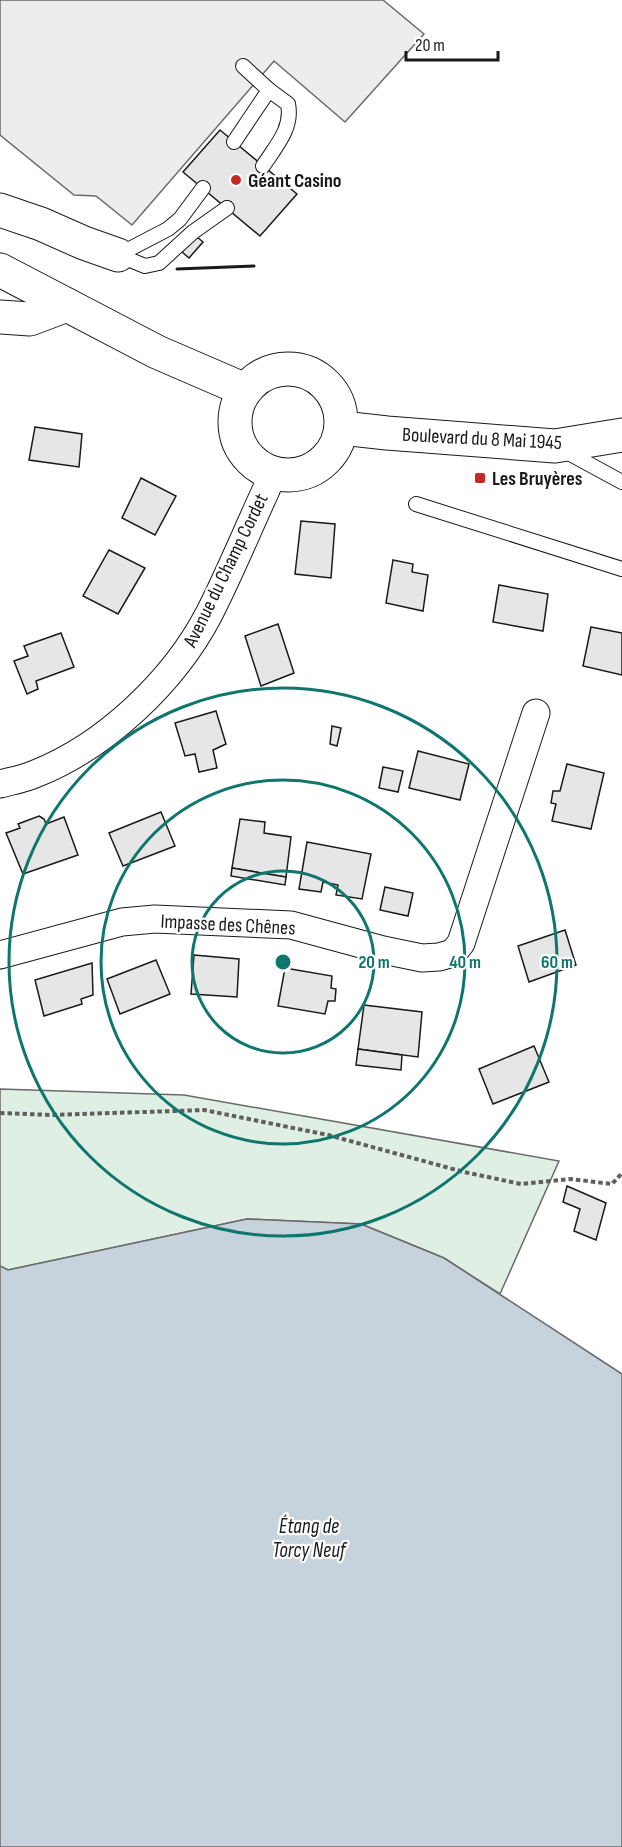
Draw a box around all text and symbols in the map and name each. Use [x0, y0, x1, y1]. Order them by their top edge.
scale bar [406, 24, 498, 62]
text: 20 m [415, 35, 445, 56]
place label: Géant Casino [248, 169, 342, 193]
marker: Géant Casino [229, 173, 243, 187]
street label: Boulevard du 8 Mai 1945 [401, 423, 562, 455]
place label: Les Bruyères [492, 467, 583, 491]
marker: Les Bruyères [473, 471, 487, 485]
street label: Avenue du Champ Cordet [178, 490, 273, 652]
street label: Impasse des Chênes [160, 909, 296, 941]
centre of rings [273, 952, 293, 972]
text: 20 m [358, 952, 390, 973]
text: 40 m [449, 952, 481, 973]
text: 60 m [541, 952, 573, 973]
water label: Étang de Torcy Neuf [272, 1514, 348, 1563]

